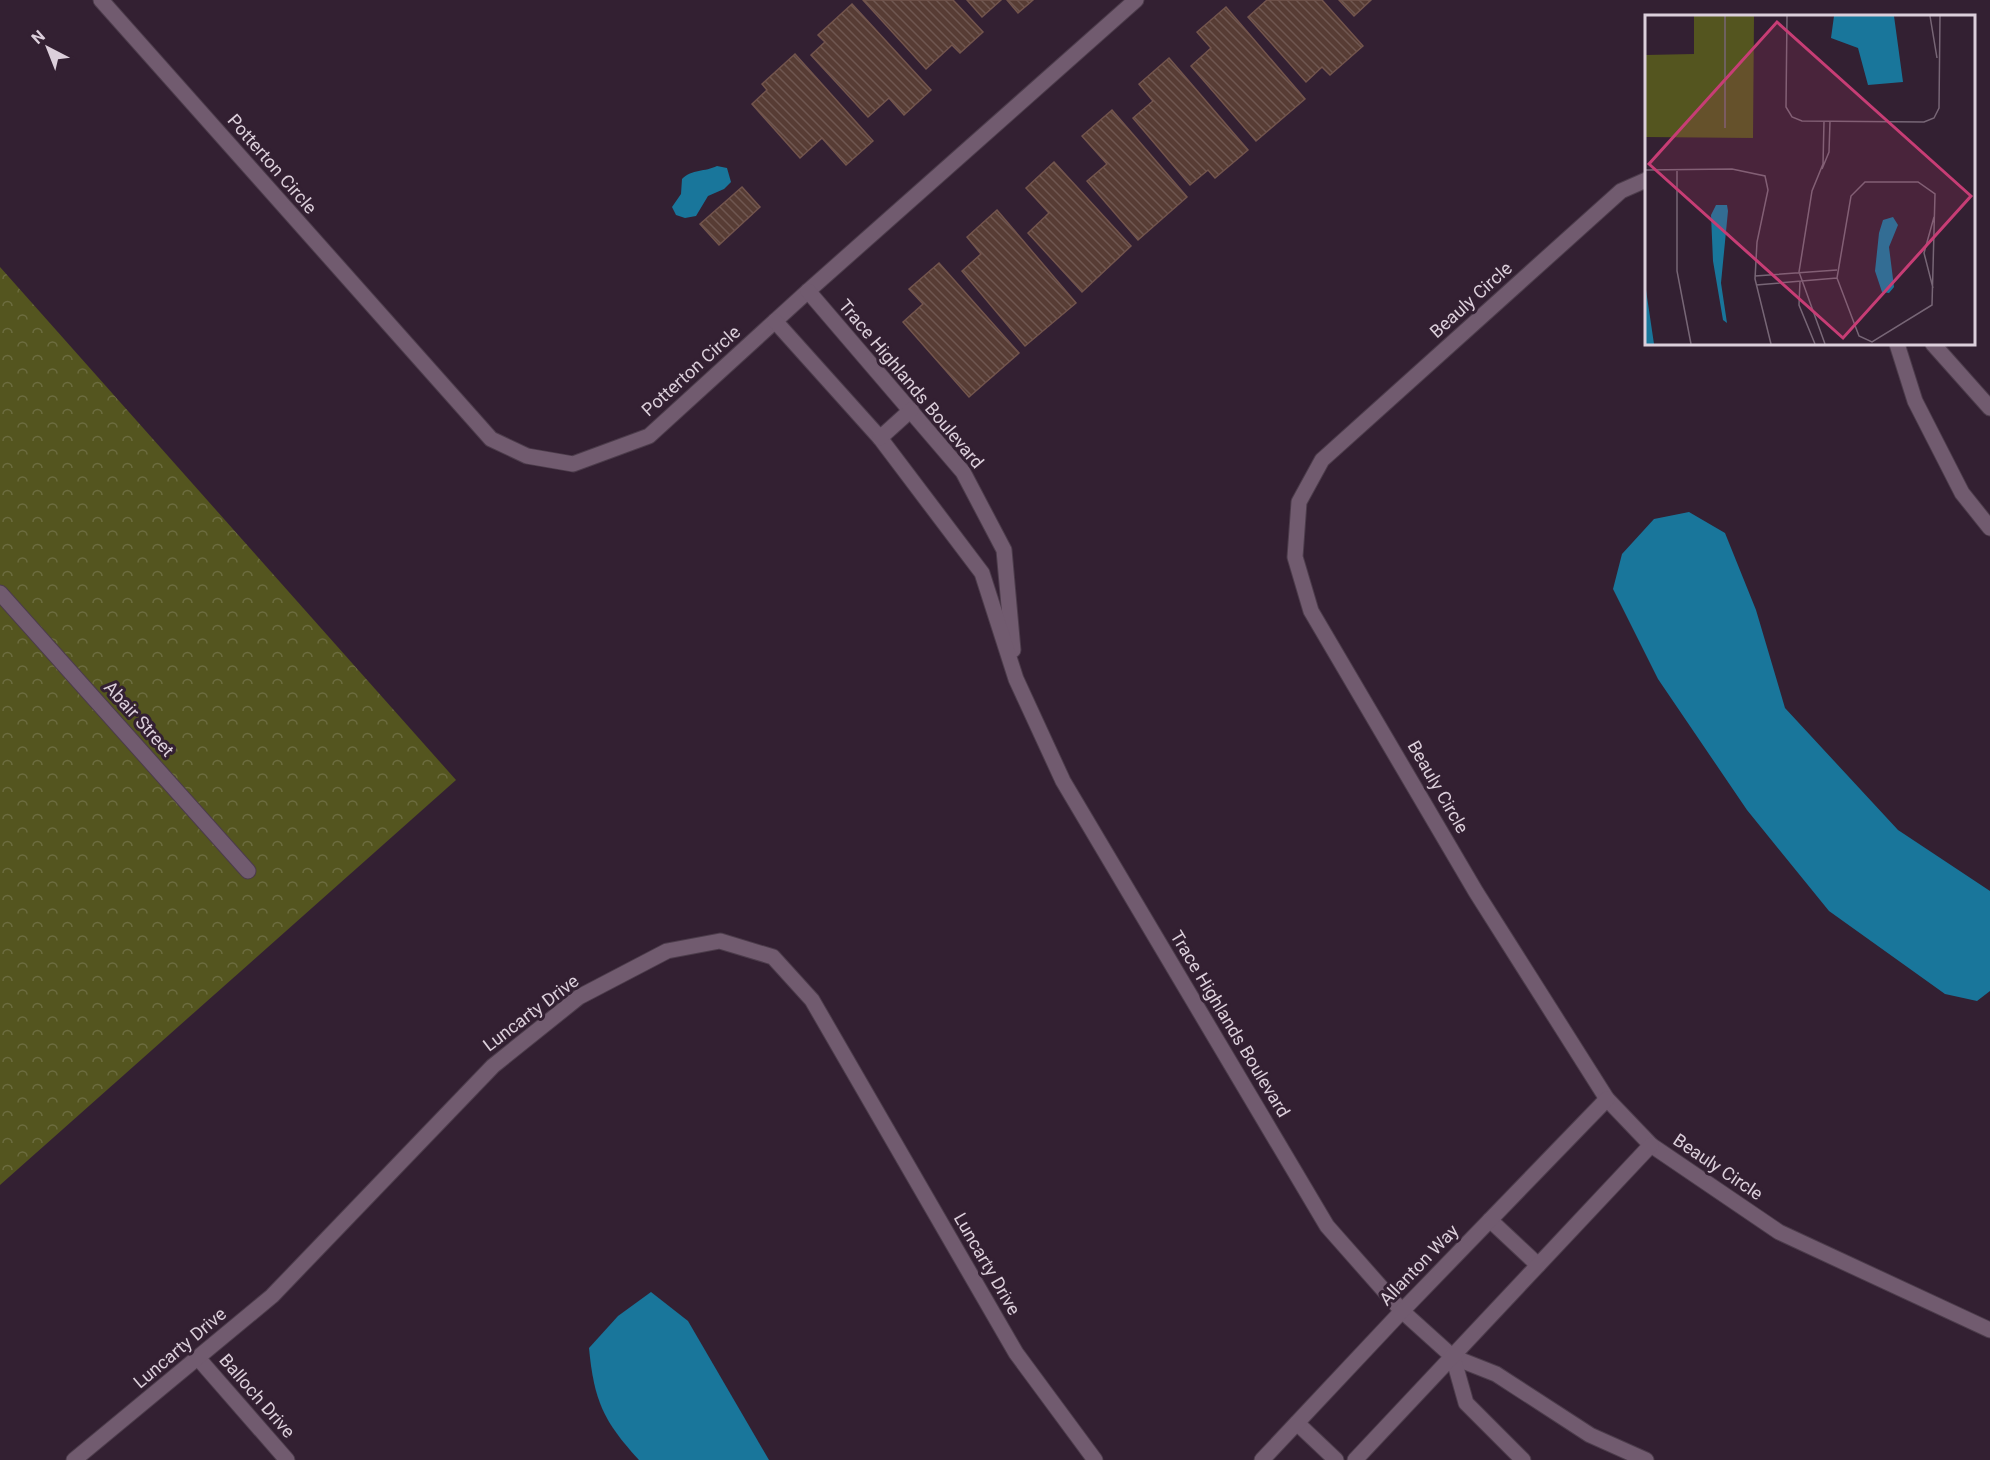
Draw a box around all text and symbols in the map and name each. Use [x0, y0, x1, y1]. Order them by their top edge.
inset map [1645, 15, 1975, 345]
north arrow [18, 18, 78, 78]
text: N [28, 26, 49, 48]
street label: Potterton Circle [223, 110, 321, 218]
street label: Beauly Circle [1425, 257, 1516, 342]
street label: Trace Highlands Boulevard [835, 295, 988, 472]
street label: Potterton Circle [637, 321, 744, 420]
street label: Abair Street [100, 677, 179, 761]
street label: Beauly Circle [1404, 737, 1473, 837]
street label: Trace Highlands Boulevard [1166, 927, 1295, 1121]
street label: Luncarty Drive [479, 970, 583, 1055]
street label: Beauly Circle [1670, 1129, 1767, 1204]
street label: Luncarty Drive [950, 1209, 1025, 1318]
street label: Allanton Way [1375, 1219, 1463, 1310]
street label: Luncarty Drive [129, 1303, 230, 1392]
street label: Balloch Drive [215, 1349, 300, 1442]

